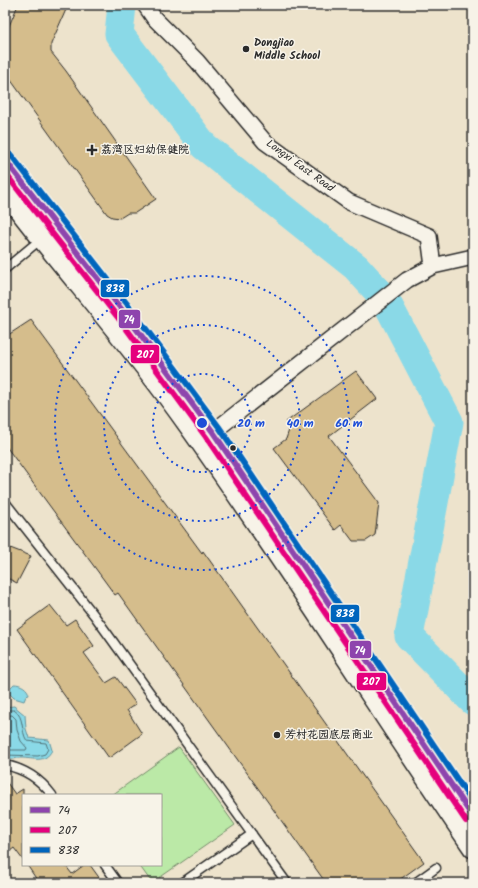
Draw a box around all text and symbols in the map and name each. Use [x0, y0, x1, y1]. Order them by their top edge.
place label: Dongjiao Middle School [254, 34, 320, 65]
marker: Dongjiao Middle School [241, 44, 251, 54]
street label: Longxi East Road [262, 135, 338, 197]
place label: 荔湾区妇幼保健院 [101, 141, 189, 159]
marker: 荔湾区妇幼保健院 [86, 144, 98, 156]
line badge: 838 [100, 279, 130, 298]
text: 838 [106, 280, 125, 298]
line badge: 74 [118, 309, 141, 329]
text: 74 [123, 311, 135, 329]
line badge: 207 [130, 344, 160, 364]
text: 207 [136, 346, 154, 364]
text: 20 m [237, 414, 265, 433]
text: 40 m [286, 414, 314, 433]
text: 60 m [335, 414, 363, 433]
centre of rings [195, 416, 209, 430]
unlabelled marker [228, 443, 238, 453]
line badge: 838 [330, 604, 360, 623]
text: 838 [336, 605, 355, 623]
line badge: 74 [349, 640, 372, 659]
text: 74 [354, 642, 366, 660]
line badge: 207 [356, 672, 387, 691]
text: 207 [362, 673, 380, 691]
place label: 芳村花园底层商业 [285, 726, 373, 744]
marker: 芳村花园底层商业 [272, 730, 282, 740]
legend [22, 794, 162, 866]
text: 74 [58, 801, 71, 820]
text: 207 [58, 821, 77, 840]
text: 838 [58, 841, 80, 860]

